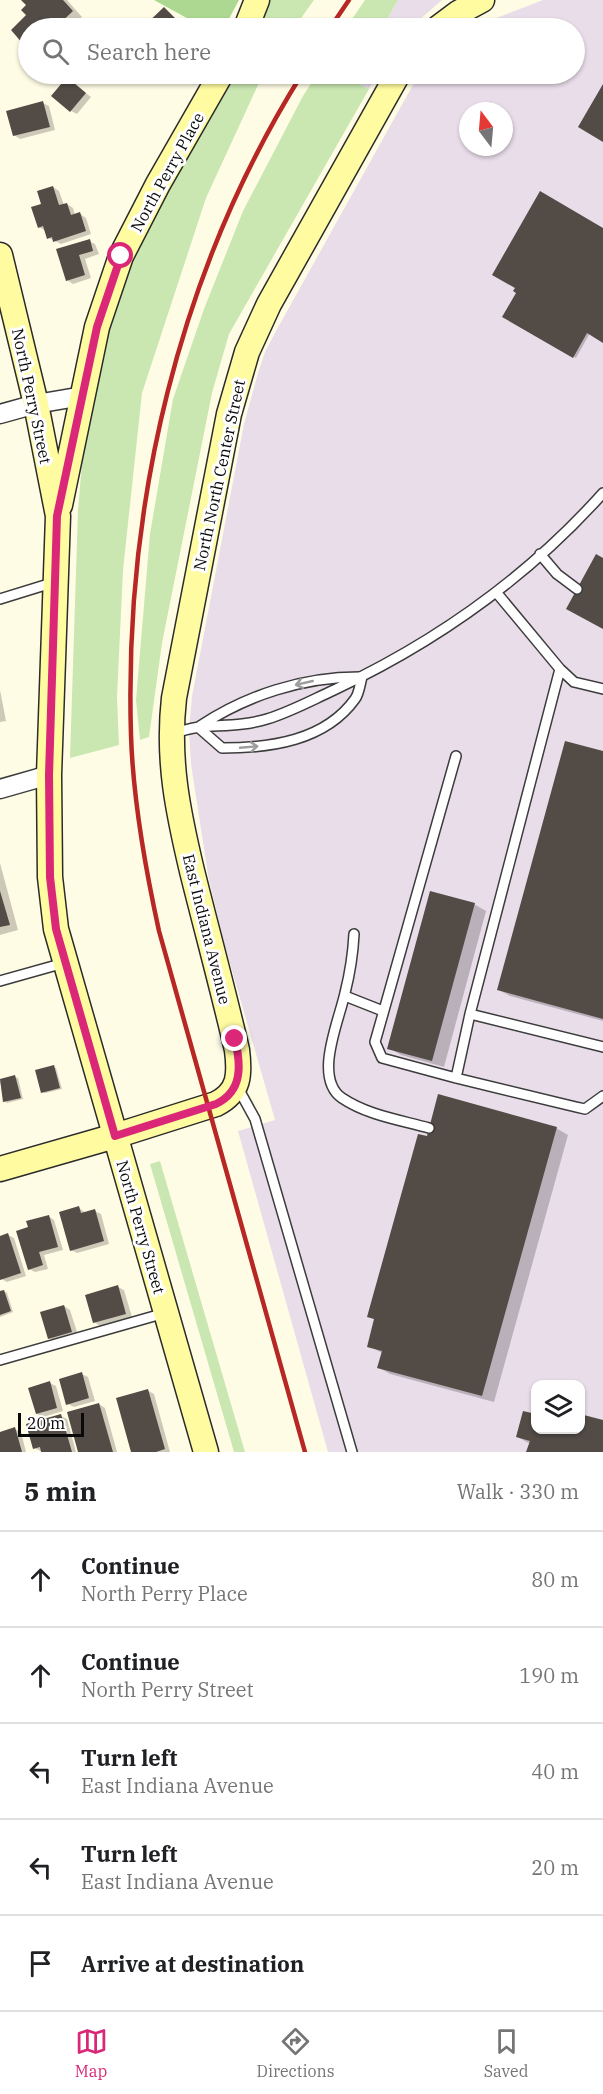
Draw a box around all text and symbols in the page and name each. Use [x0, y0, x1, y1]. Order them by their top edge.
search box [18, 18, 585, 84]
icon: search [39, 35, 72, 68]
text: Search here [87, 37, 211, 66]
north arrow [459, 102, 513, 156]
street label: North Perry Place [126, 109, 208, 235]
route start [107, 242, 133, 268]
street label: North Perry Street [8, 326, 56, 466]
street label: North North Center Street [189, 377, 249, 572]
one-way arrow [295, 678, 314, 690]
one-way arrow [239, 741, 259, 752]
street label: East Indiana Avenue [179, 852, 235, 1006]
route end [221, 1025, 247, 1051]
street label: North Perry Street [112, 1158, 170, 1296]
map controls [531, 1380, 585, 1434]
button: layers [531, 1380, 585, 1434]
scale bar [18, 1410, 84, 1438]
text: 20 m [27, 1413, 65, 1433]
text: 5 min [24, 1474, 97, 1508]
text: Walk · 330 m [457, 1478, 579, 1505]
text: Continue [81, 1551, 180, 1580]
icon: ahead [24, 1563, 57, 1596]
text: 80 m [531, 1566, 579, 1593]
text: North Perry Place [81, 1580, 248, 1607]
text: Continue [81, 1647, 180, 1676]
icon: ahead [24, 1659, 57, 1692]
text: 190 m [519, 1662, 579, 1689]
text: North Perry Street [81, 1676, 254, 1703]
text: Turn left [81, 1743, 177, 1772]
icon: left [24, 1755, 57, 1788]
text: 40 m [531, 1758, 579, 1785]
text: East Indiana Avenue [81, 1772, 274, 1799]
text: Turn left [81, 1839, 177, 1868]
icon: left [24, 1851, 57, 1884]
text: 20 m [531, 1854, 579, 1881]
text: East Indiana Avenue [81, 1868, 274, 1895]
icon: arrive [24, 1947, 57, 1980]
text: Arrive at destination [81, 1949, 304, 1978]
tab: Map [75, 2025, 108, 2081]
tab: Directions [257, 2025, 335, 2081]
tab: Saved [484, 2025, 528, 2081]

